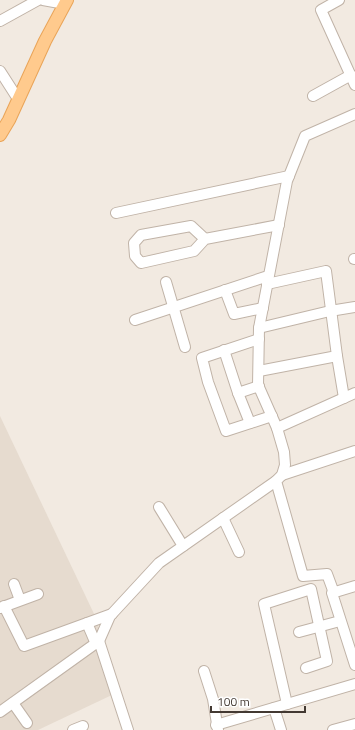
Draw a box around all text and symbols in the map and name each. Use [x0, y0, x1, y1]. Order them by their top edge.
scale bar [211, 688, 305, 714]
text: 100 m [217, 692, 250, 711]

